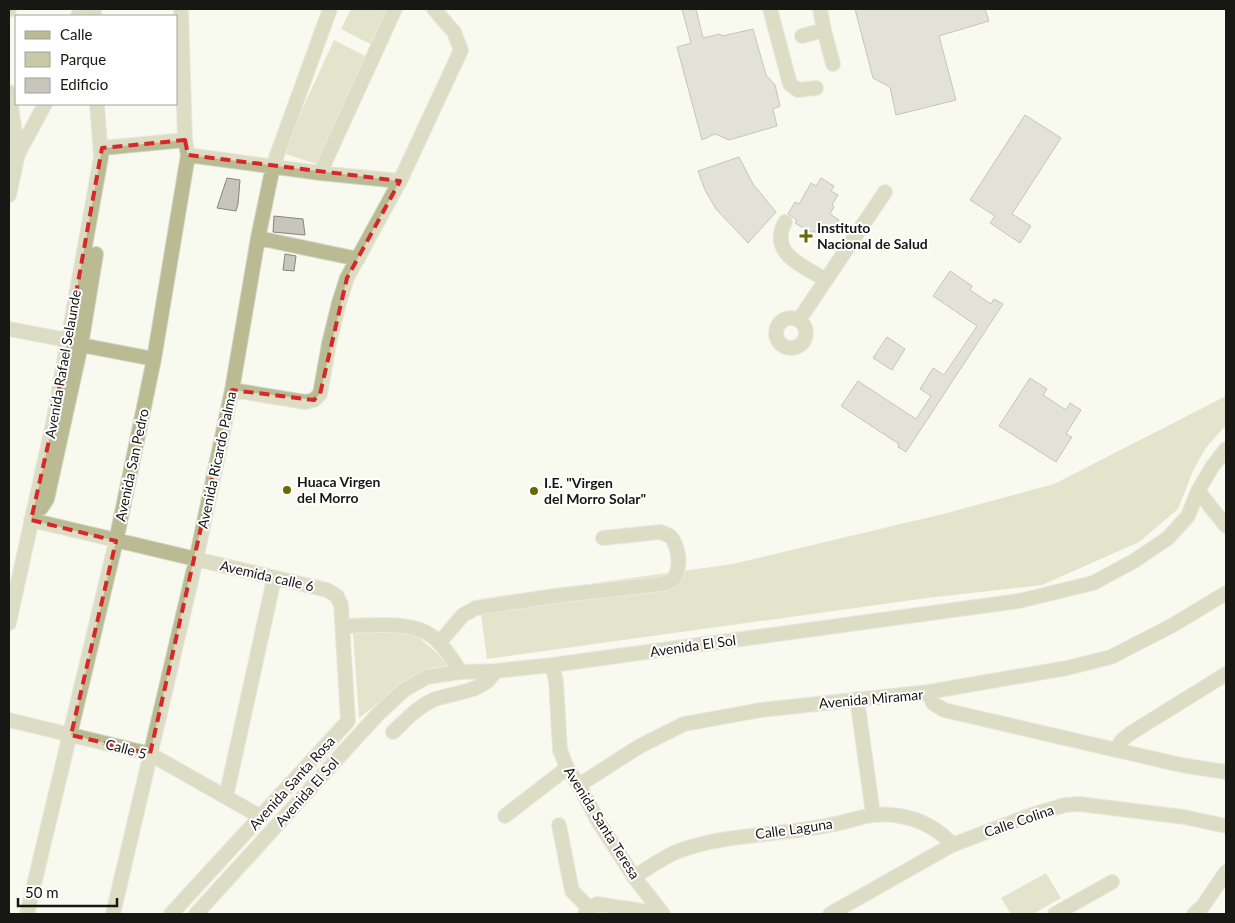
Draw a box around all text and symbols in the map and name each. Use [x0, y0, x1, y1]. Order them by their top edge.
legend [15, 15, 178, 105]
text: Calle [60, 25, 93, 43]
text: Parque [60, 50, 106, 68]
text: Edificio [60, 75, 108, 93]
place label: Instituto Nacional de Salud [817, 219, 928, 252]
marker: Instituto Nacional de Salud [799, 229, 813, 243]
street label: Avenida Rafael Selaunde [41, 288, 84, 440]
street label: Avenida Ricardo Palma [194, 390, 239, 530]
street label: Avenida San Pedro [111, 407, 152, 523]
place label: Huaca Virgen del Morro [297, 473, 381, 506]
place label: I.E. "Virgen del Morro Solar" [544, 474, 646, 507]
marker: Huaca Virgen del Morro [281, 484, 293, 496]
marker: I.E. "Virgen del Morro Solar" [528, 485, 540, 497]
street label: Avemida calle 6 [218, 556, 316, 595]
street label: Avenida El Sol [649, 631, 737, 660]
street label: Avenida Miramar [818, 685, 924, 712]
street label: Avenida Santa Rosa [245, 732, 338, 833]
street label: Calle 5 [104, 735, 149, 762]
street label: Avenida El Sol [271, 754, 342, 830]
street label: Avenida Santa Teresa [561, 763, 644, 882]
street label: Calle Colina [982, 801, 1056, 840]
street label: Calle Laguna [754, 815, 834, 842]
scale bar [18, 876, 116, 908]
text: 50 m [25, 883, 59, 901]

